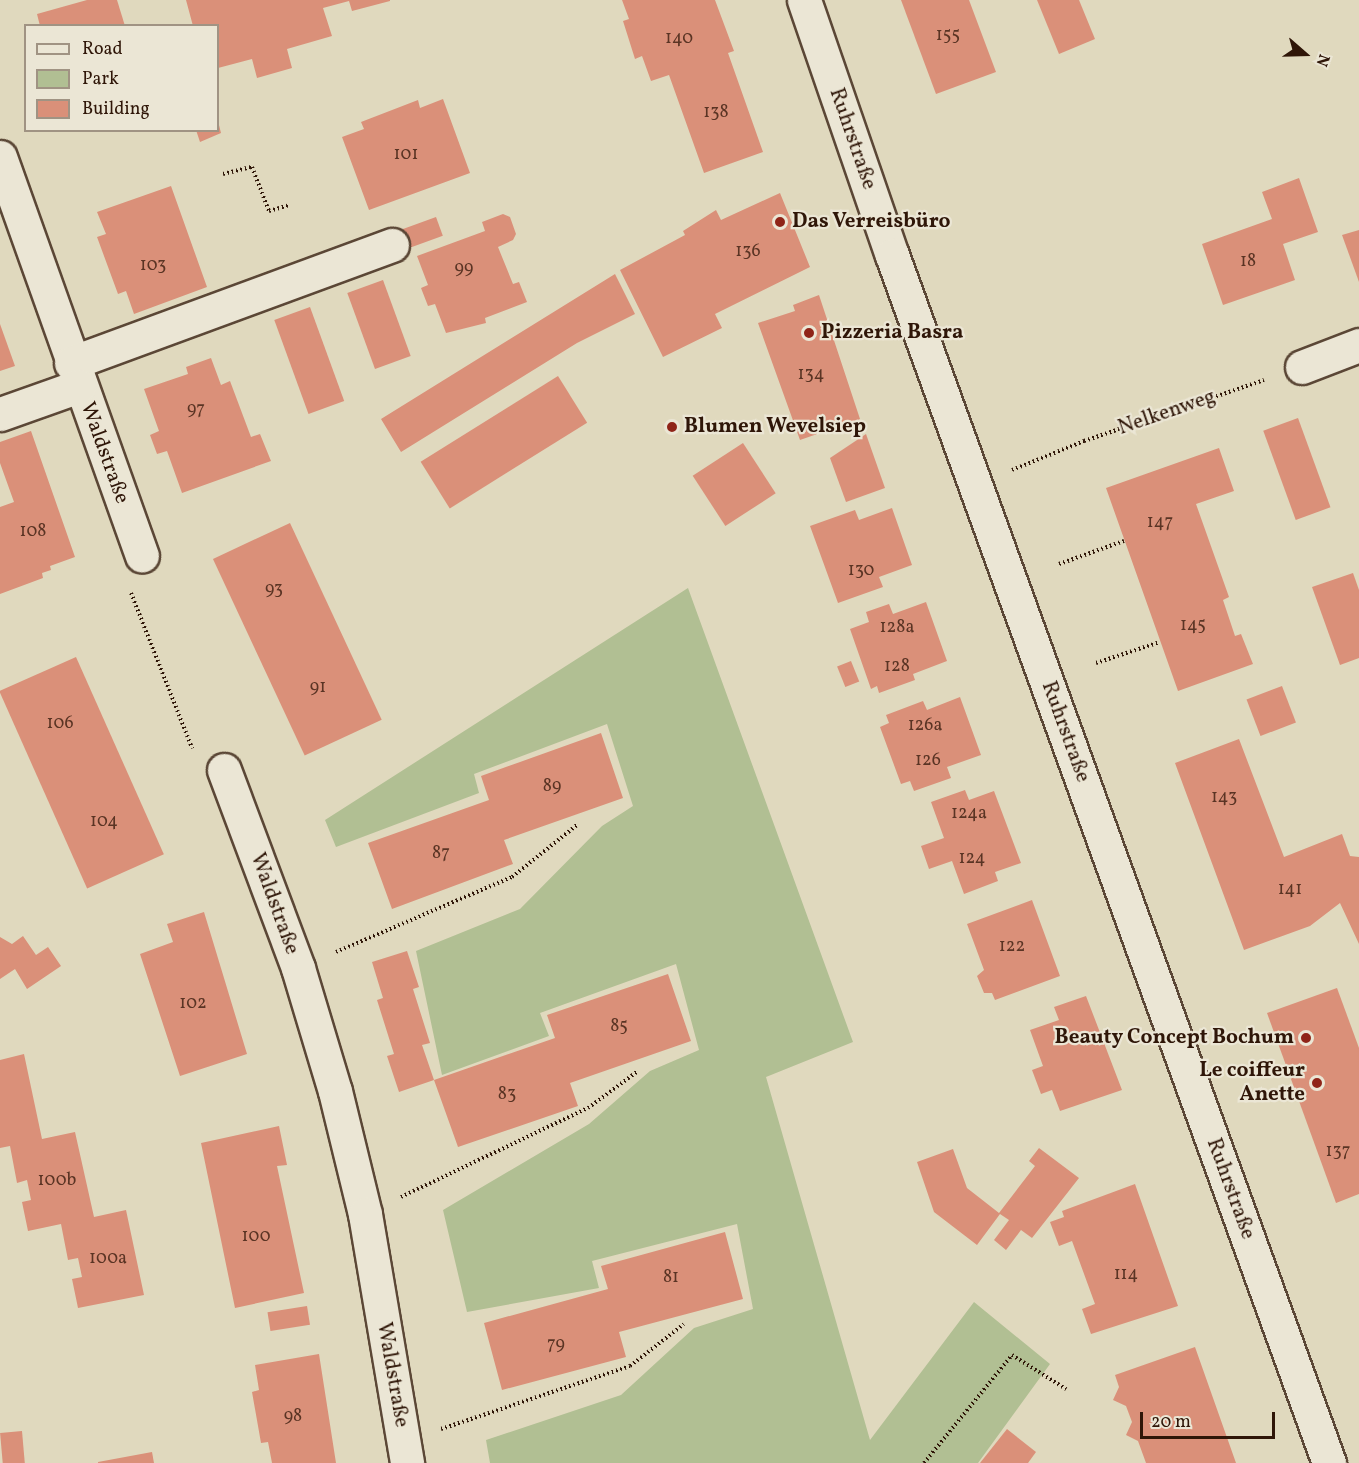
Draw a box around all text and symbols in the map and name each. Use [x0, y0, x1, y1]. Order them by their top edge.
legend [24, 24, 219, 132]
north arrow [1275, 24, 1335, 84]
house number: 155 [936, 25, 960, 47]
house number: 140 [665, 28, 693, 50]
text: Road [82, 37, 123, 62]
text: N [1310, 51, 1334, 69]
text: Park [82, 67, 119, 92]
street label: Ruhrstraße [823, 85, 881, 193]
text: Building [82, 97, 150, 122]
house number: 138 [703, 102, 729, 124]
house number: 101 [394, 144, 418, 166]
place label: Das Verreisbüro [792, 209, 951, 235]
marker: Das Verreisbüro [773, 215, 787, 229]
house number: 136 [735, 241, 761, 263]
house number: 18 [1240, 251, 1256, 273]
house number: 103 [140, 255, 166, 277]
house number: 99 [455, 258, 473, 280]
place label: Pizzeria Basra [821, 320, 963, 346]
marker: Pizzeria Basra [802, 326, 816, 340]
house number: 134 [798, 364, 824, 386]
street label: Nelkenweg [1115, 385, 1219, 441]
street label: Waldstraße [74, 399, 134, 507]
house number: 97 [187, 399, 205, 421]
place label: Blumen Wevelsiep [684, 414, 866, 440]
marker: Blumen Wevelsiep [665, 420, 679, 434]
house number: 147 [1147, 512, 1173, 534]
house number: 108 [20, 521, 46, 543]
house number: 130 [848, 560, 874, 582]
house number: 93 [265, 579, 283, 601]
house number: 145 [1180, 615, 1206, 637]
house number: 128a [880, 617, 914, 639]
house number: 128 [884, 656, 910, 678]
house number: 91 [310, 677, 326, 699]
street label: Ruhrstraße [1035, 678, 1095, 786]
house number: 106 [46, 713, 74, 735]
house number: 126a [908, 715, 942, 737]
house number: 126 [915, 750, 941, 772]
house number: 89 [543, 776, 561, 798]
house number: 143 [1211, 787, 1237, 809]
house number: 124a [951, 803, 987, 825]
house number: 104 [90, 811, 118, 833]
house number: 87 [432, 843, 450, 865]
house number: 124 [959, 848, 985, 870]
street label: Waldstraße [244, 850, 304, 958]
house number: 141 [1278, 879, 1302, 901]
house number: 122 [999, 936, 1025, 958]
house number: 102 [179, 993, 207, 1015]
house number: 85 [610, 1016, 628, 1038]
place label: Beauty Concept Bochum [1054, 1025, 1294, 1051]
marker: Beauty Concept Bochum [1299, 1031, 1313, 1045]
place label: Le coiffeur Anette [1199, 1058, 1305, 1108]
marker: Le coiffeur Anette [1310, 1076, 1324, 1090]
house number: 83 [498, 1084, 516, 1106]
street label: Ruhrstraße [1200, 1135, 1260, 1243]
house number: 137 [1326, 1141, 1350, 1163]
house number: 100b [38, 1170, 76, 1192]
house number: 100 [242, 1226, 270, 1248]
house number: 100a [89, 1248, 127, 1270]
house number: 114 [1114, 1264, 1138, 1286]
house number: 81 [663, 1267, 679, 1289]
street label: Waldstraße [370, 1320, 414, 1430]
house number: 79 [547, 1334, 565, 1356]
scale bar [1143, 1400, 1278, 1438]
house number: 98 [284, 1406, 302, 1428]
text: 20 m [1151, 1410, 1191, 1435]

